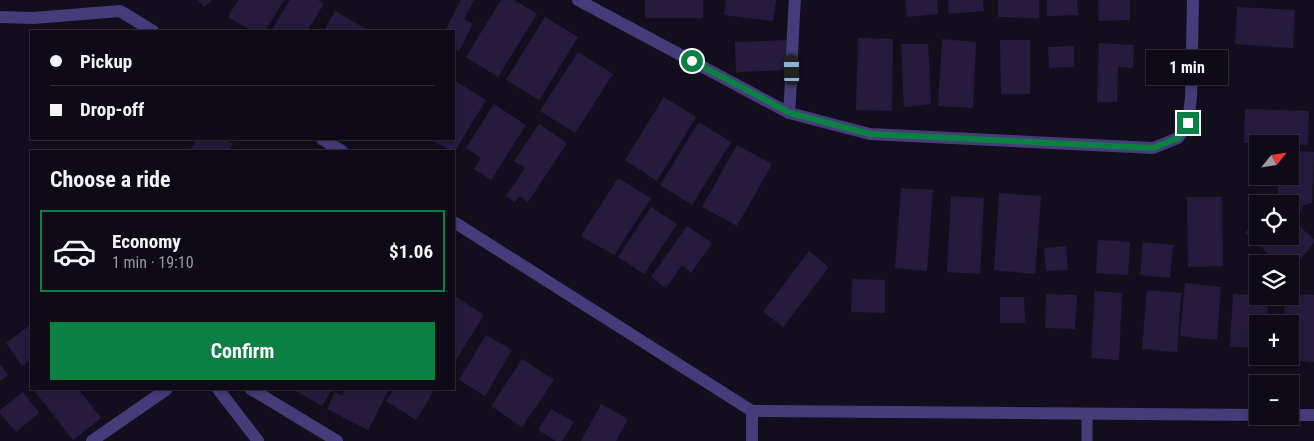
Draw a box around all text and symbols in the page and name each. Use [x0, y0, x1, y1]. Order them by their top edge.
text: Pickup [80, 50, 132, 73]
route start [681, 50, 703, 72]
callout: 1 min [1147, 51, 1229, 86]
car [784, 55, 799, 85]
text: 1 min [1169, 58, 1205, 77]
text: Drop-off [80, 98, 144, 121]
route end [1177, 112, 1199, 134]
north arrow [1249, 135, 1299, 185]
map controls [1249, 135, 1299, 425]
text: Choose a ride [50, 167, 171, 192]
button: locate [1249, 195, 1299, 245]
icon: car [52, 229, 97, 274]
text: Economy [112, 230, 181, 253]
text: $1.06 [389, 240, 433, 263]
text: 1 min · 19:10 [112, 253, 194, 272]
button: layers [1249, 255, 1299, 305]
button: + [1249, 315, 1299, 365]
button: Confirm [50, 322, 435, 380]
button: − [1249, 375, 1299, 425]

